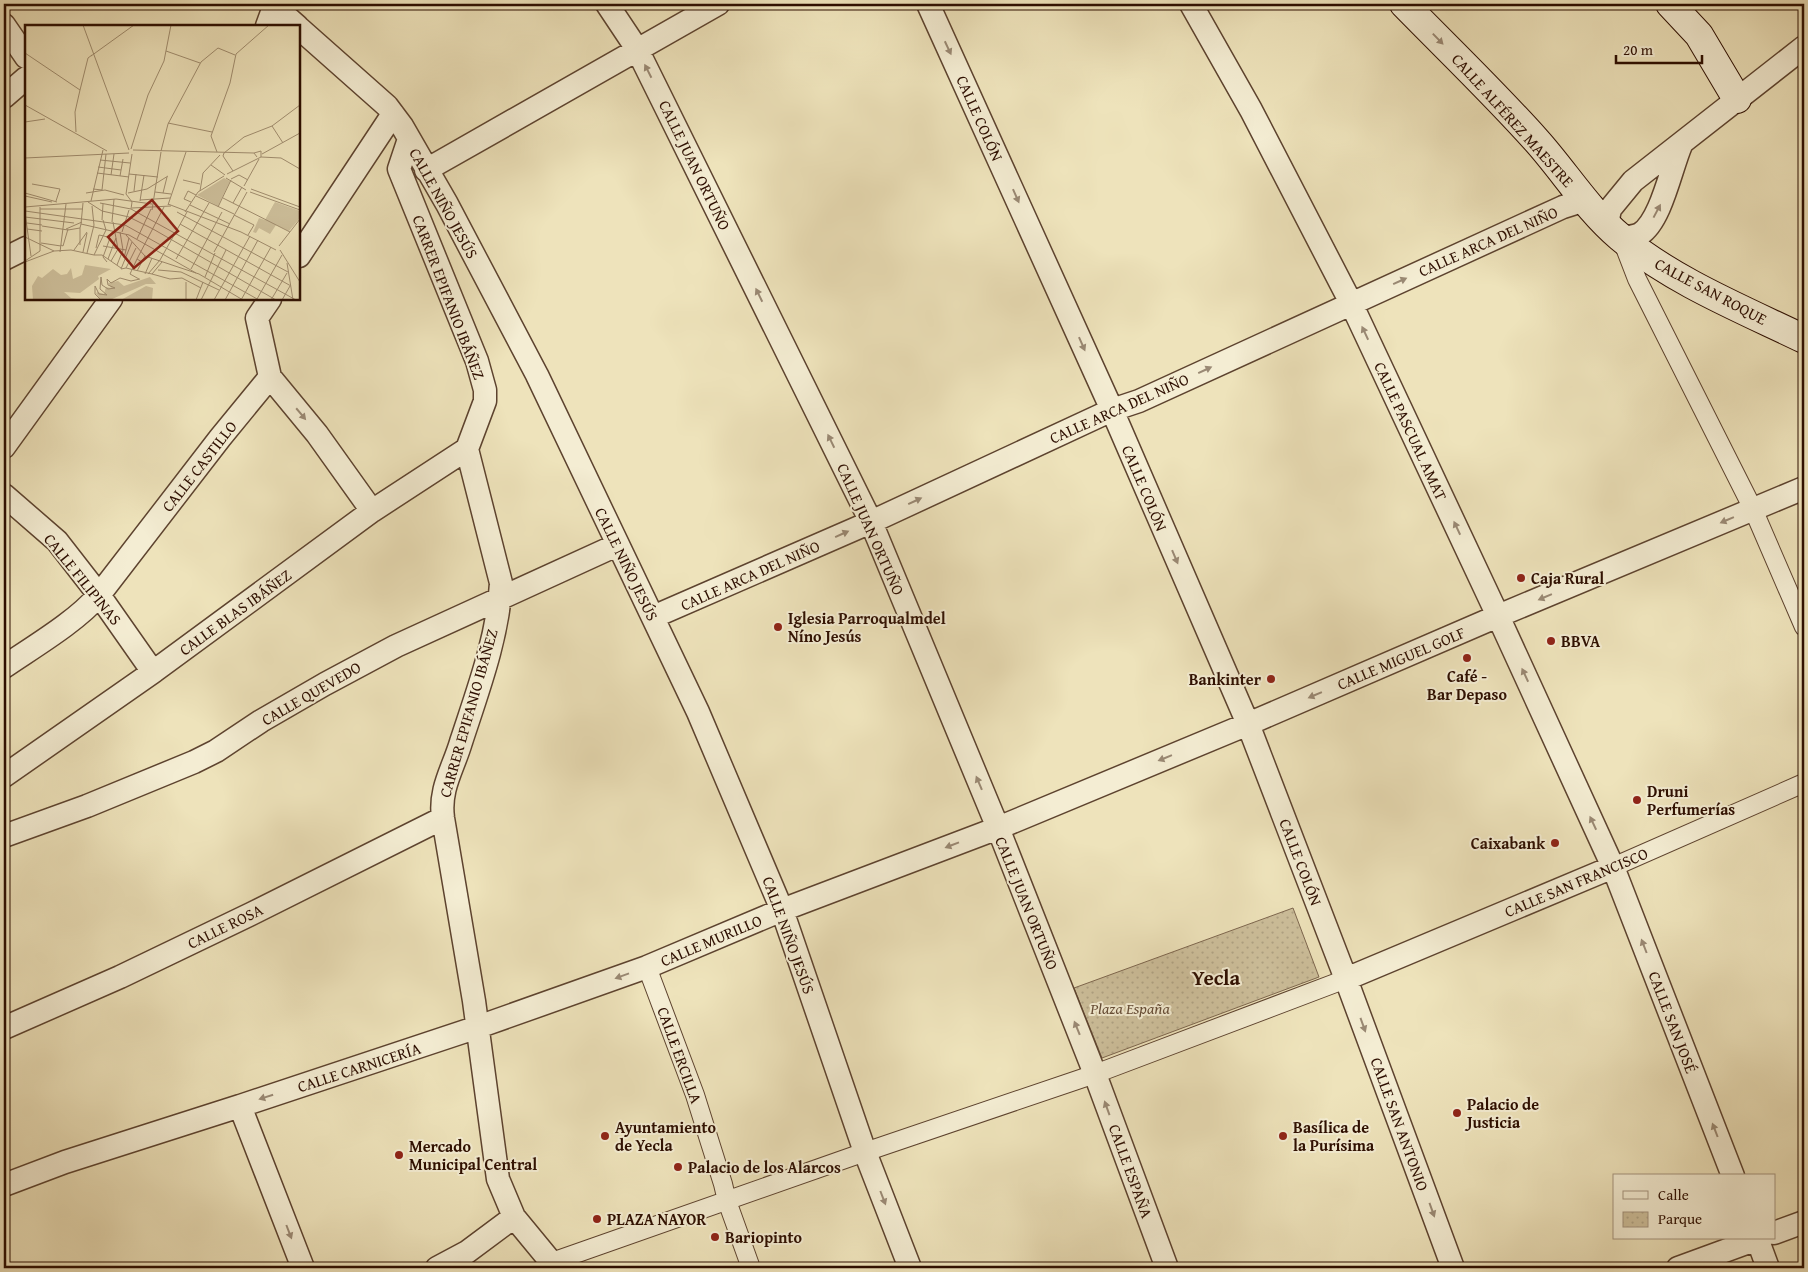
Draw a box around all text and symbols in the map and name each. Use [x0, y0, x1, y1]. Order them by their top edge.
inset map [25, 25, 300, 300]
one-way arrow [1432, 32, 1444, 44]
scale bar [1616, 32, 1702, 64]
text: 20 m [1623, 39, 1654, 60]
one-way arrow [945, 41, 953, 55]
street label: CALLE ALFÉREZ MAESTRE [1446, 48, 1580, 192]
one-way arrow [644, 64, 652, 78]
street label: CALLE COLÓN [950, 71, 1010, 165]
street label: CALLE JUAN ORTUÑO [653, 96, 737, 234]
street label: CALLE NIÑO JESÚS [404, 143, 485, 263]
one-way arrow [1012, 189, 1020, 203]
street label: CALLE ARCA DEL NIÑO [1415, 199, 1562, 283]
one-way arrow [1653, 204, 1661, 218]
street label: CARRER EPIFANIO IBÁÑEZ [407, 211, 491, 383]
street label: CALLE SAN ROQUE [1651, 251, 1771, 331]
one-way arrow [1393, 276, 1407, 284]
one-way arrow [755, 288, 763, 302]
one-way arrow [1361, 326, 1369, 340]
one-way arrow [1079, 337, 1087, 351]
street label: CALLE PASCUAL AMAT [1368, 358, 1454, 504]
street label: CALLE ARCA DEL NIÑO [1046, 366, 1193, 450]
one-way arrow [1198, 366, 1212, 374]
one-way arrow [295, 408, 306, 421]
street label: CALLE CASTILLO [156, 415, 243, 517]
one-way arrow [827, 434, 835, 448]
street label: CALLE COLÓN [1116, 441, 1174, 535]
street label: CALLE JUAN ORTUÑO [831, 459, 911, 599]
one-way arrow [908, 497, 922, 505]
street label: CALLE NIÑO JESÚS [589, 503, 665, 625]
one-way arrow [1720, 517, 1734, 525]
one-way arrow [1452, 521, 1460, 535]
street label: CALLE FILIPINAS [38, 528, 128, 630]
one-way arrow [835, 530, 849, 538]
street label: CALLE ARCA DEL NIÑO [677, 533, 824, 617]
one-way arrow [1172, 550, 1180, 564]
street label: CALLE BLAS IBÁÑEZ [174, 563, 296, 661]
place label: Caja Rural [1531, 566, 1604, 590]
marker: Caja Rural [1515, 572, 1527, 584]
one-way arrow [1537, 593, 1552, 601]
place label: Iglesia Parroqualmdel Níno Jesús [788, 606, 946, 648]
street label: CALLE MIGUEL GOLF [1333, 620, 1469, 696]
marker: Iglesia Parroqualmdel Níno Jesús [772, 621, 784, 633]
street label: CARRER EPIFANIO IBÁÑEZ [432, 626, 504, 800]
place label: BBVA [1561, 629, 1601, 653]
marker: BBVA [1545, 635, 1557, 647]
marker: Café - Bar Depaso [1461, 652, 1473, 664]
street label: CALLE QUEVEDO [257, 655, 366, 731]
place label: Café - Bar Depaso [1427, 664, 1507, 706]
place label: Bankinter [1189, 667, 1262, 691]
one-way arrow [1521, 668, 1529, 682]
marker: Bankinter [1265, 673, 1277, 685]
one-way arrow [1308, 692, 1322, 700]
one-way arrow [1158, 755, 1172, 763]
one-way arrow [975, 775, 983, 790]
place label: Druni Perfumerías [1647, 779, 1735, 821]
marker: Druni Perfumerías [1631, 794, 1643, 806]
street label: CALLE COLÓN [1273, 815, 1329, 910]
one-way arrow [1588, 816, 1596, 830]
place label: Caixabank [1471, 831, 1546, 855]
street label: CALLE JUAN ORTUÑO [989, 833, 1065, 974]
marker: Caixabank [1549, 837, 1561, 849]
one-way arrow [944, 841, 959, 849]
street label: CALLE SAN FRANCISCO [1501, 841, 1652, 923]
street label: CALLE NIÑO JESÚS [757, 873, 821, 997]
street label: CALLE ROSA [183, 897, 267, 955]
street label: CALLE MURILLO [656, 908, 766, 972]
one-way arrow [1640, 938, 1648, 953]
district label: Yecla [1192, 962, 1241, 993]
street label: CALLE SAN JOSÉ [1643, 968, 1703, 1076]
one-way arrow [614, 972, 629, 980]
park label: Plaza España [1089, 996, 1170, 1020]
street label: CALLE ERCILLA [651, 1003, 709, 1107]
one-way arrow [1360, 1017, 1367, 1032]
one-way arrow [1073, 1021, 1080, 1036]
street label: CALLE CARNICERÍA [294, 1036, 424, 1098]
street label: CALLE SAN ANTONIO [1365, 1054, 1435, 1194]
place label: Palacio de Justicia [1464, 1092, 1539, 1134]
one-way arrow [258, 1094, 273, 1102]
one-way arrow [1103, 1100, 1110, 1115]
marker: Palacio de Justicia [1451, 1107, 1463, 1119]
place label: Ayuntamiento de Yecla [615, 1115, 717, 1157]
place label: Basílica de la Purísima [1293, 1115, 1375, 1157]
street label: CALLE ESPAÑA [1103, 1121, 1159, 1222]
one-way arrow [1711, 1122, 1719, 1137]
marker: Ayuntamiento de Yecla [599, 1130, 611, 1142]
marker: Basílica de la Purísima [1277, 1130, 1289, 1142]
place label: Mercado Municipal Central [409, 1134, 537, 1176]
marker: Mercado Municipal Central [393, 1149, 405, 1161]
place label: Palacio de los Alarcos [688, 1155, 841, 1179]
marker: Palacio de los Alarcos [672, 1161, 684, 1173]
legend [1613, 1174, 1776, 1240]
text: Calle [1658, 1184, 1689, 1205]
one-way arrow [880, 1190, 887, 1205]
one-way arrow [1428, 1203, 1436, 1218]
place label: PLAZA NAYOR [607, 1207, 706, 1231]
text: Parque [1658, 1208, 1702, 1229]
marker: PLAZA NAYOR [591, 1213, 603, 1225]
one-way arrow [285, 1225, 293, 1240]
place label: Bariopinto [725, 1225, 802, 1249]
marker: Bariopinto [709, 1231, 721, 1243]

